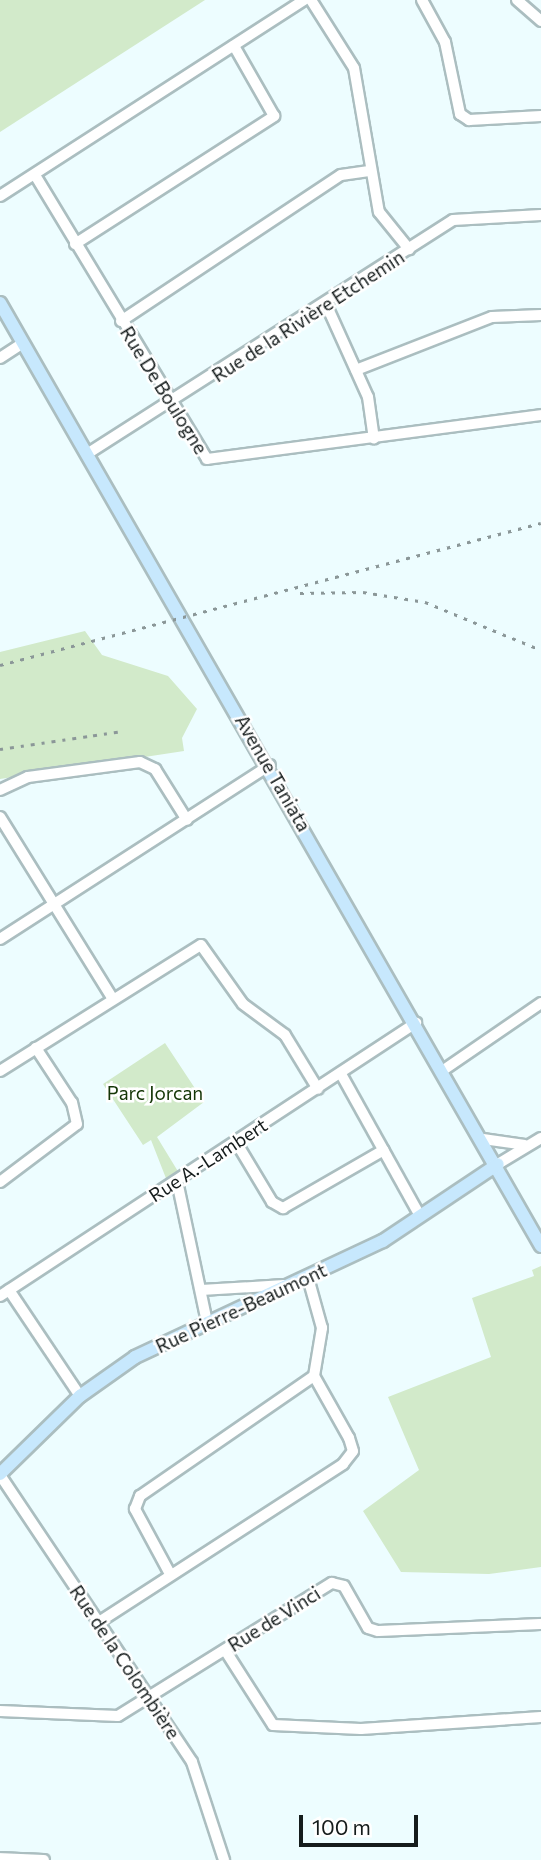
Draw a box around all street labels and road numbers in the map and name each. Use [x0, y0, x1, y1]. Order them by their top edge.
street label: Rue de la Rivière Etchemin [208, 245, 408, 387]
street label: Rue De Boulogne [116, 322, 212, 458]
street label: Avenue Taniata [230, 711, 316, 835]
street label: Rue A.-Lambert [145, 1113, 271, 1207]
street label: Rue Pierre-Beaumont [152, 1258, 330, 1358]
street label: Rue de la Colombière [65, 1581, 185, 1743]
street label: Rue de Vinci [224, 1582, 324, 1656]

